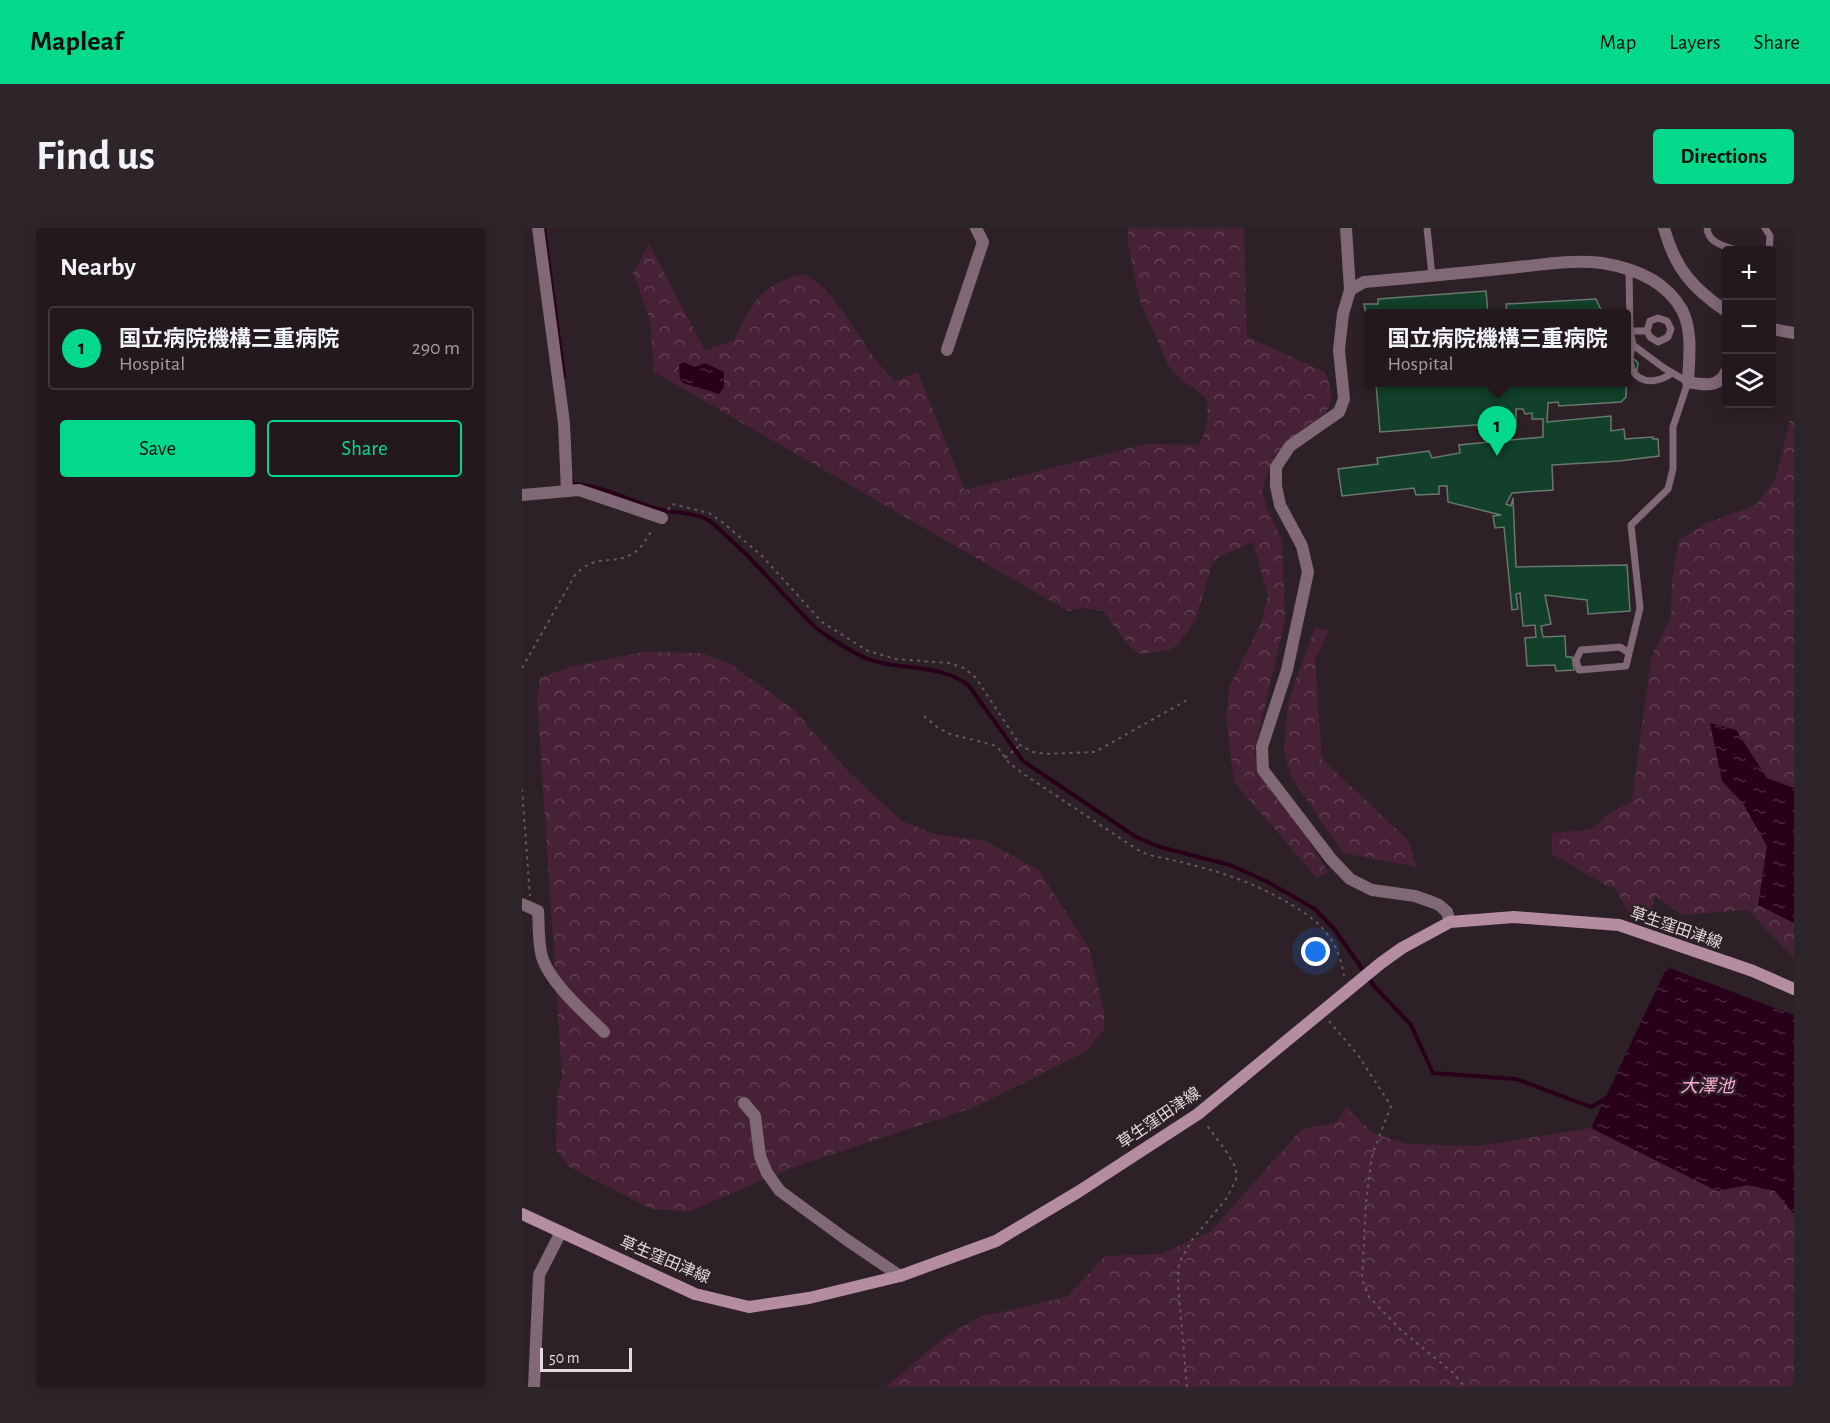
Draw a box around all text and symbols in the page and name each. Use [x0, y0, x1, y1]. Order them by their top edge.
text: Mapleaf [30, 28, 123, 56]
text: Map [1600, 32, 1636, 53]
text: Layers [1669, 32, 1720, 53]
text: Share [1753, 32, 1800, 53]
button: Directions [1653, 129, 1794, 184]
text: Find us [36, 135, 155, 177]
map controls [1722, 246, 1776, 408]
button: + [1722, 246, 1776, 300]
text: Nearby [60, 254, 136, 280]
button: − [1722, 300, 1776, 354]
popup [1364, 309, 1631, 387]
text: 国立病院機構三重病院 [119, 328, 339, 350]
text: 国立病院機構三重病院 [1387, 328, 1608, 350]
text: 1 [78, 338, 85, 358]
text: 290 m [412, 338, 460, 358]
text: Hospital [119, 354, 185, 374]
text: Hospital [1387, 354, 1454, 374]
button: layers [1722, 354, 1776, 408]
pin: 1 [1478, 406, 1516, 456]
button: Save [60, 420, 255, 477]
button: Share [267, 420, 462, 477]
street label: 草生窪田津線 [1628, 904, 1724, 951]
your location [1301, 937, 1330, 966]
water label: 大澤池 [1680, 1076, 1736, 1096]
street label: 草生窪田津線 [1114, 1084, 1203, 1151]
street label: 草生窪田津線 [618, 1233, 713, 1286]
scale bar [540, 1345, 632, 1372]
text: 50 m [549, 1350, 580, 1366]

